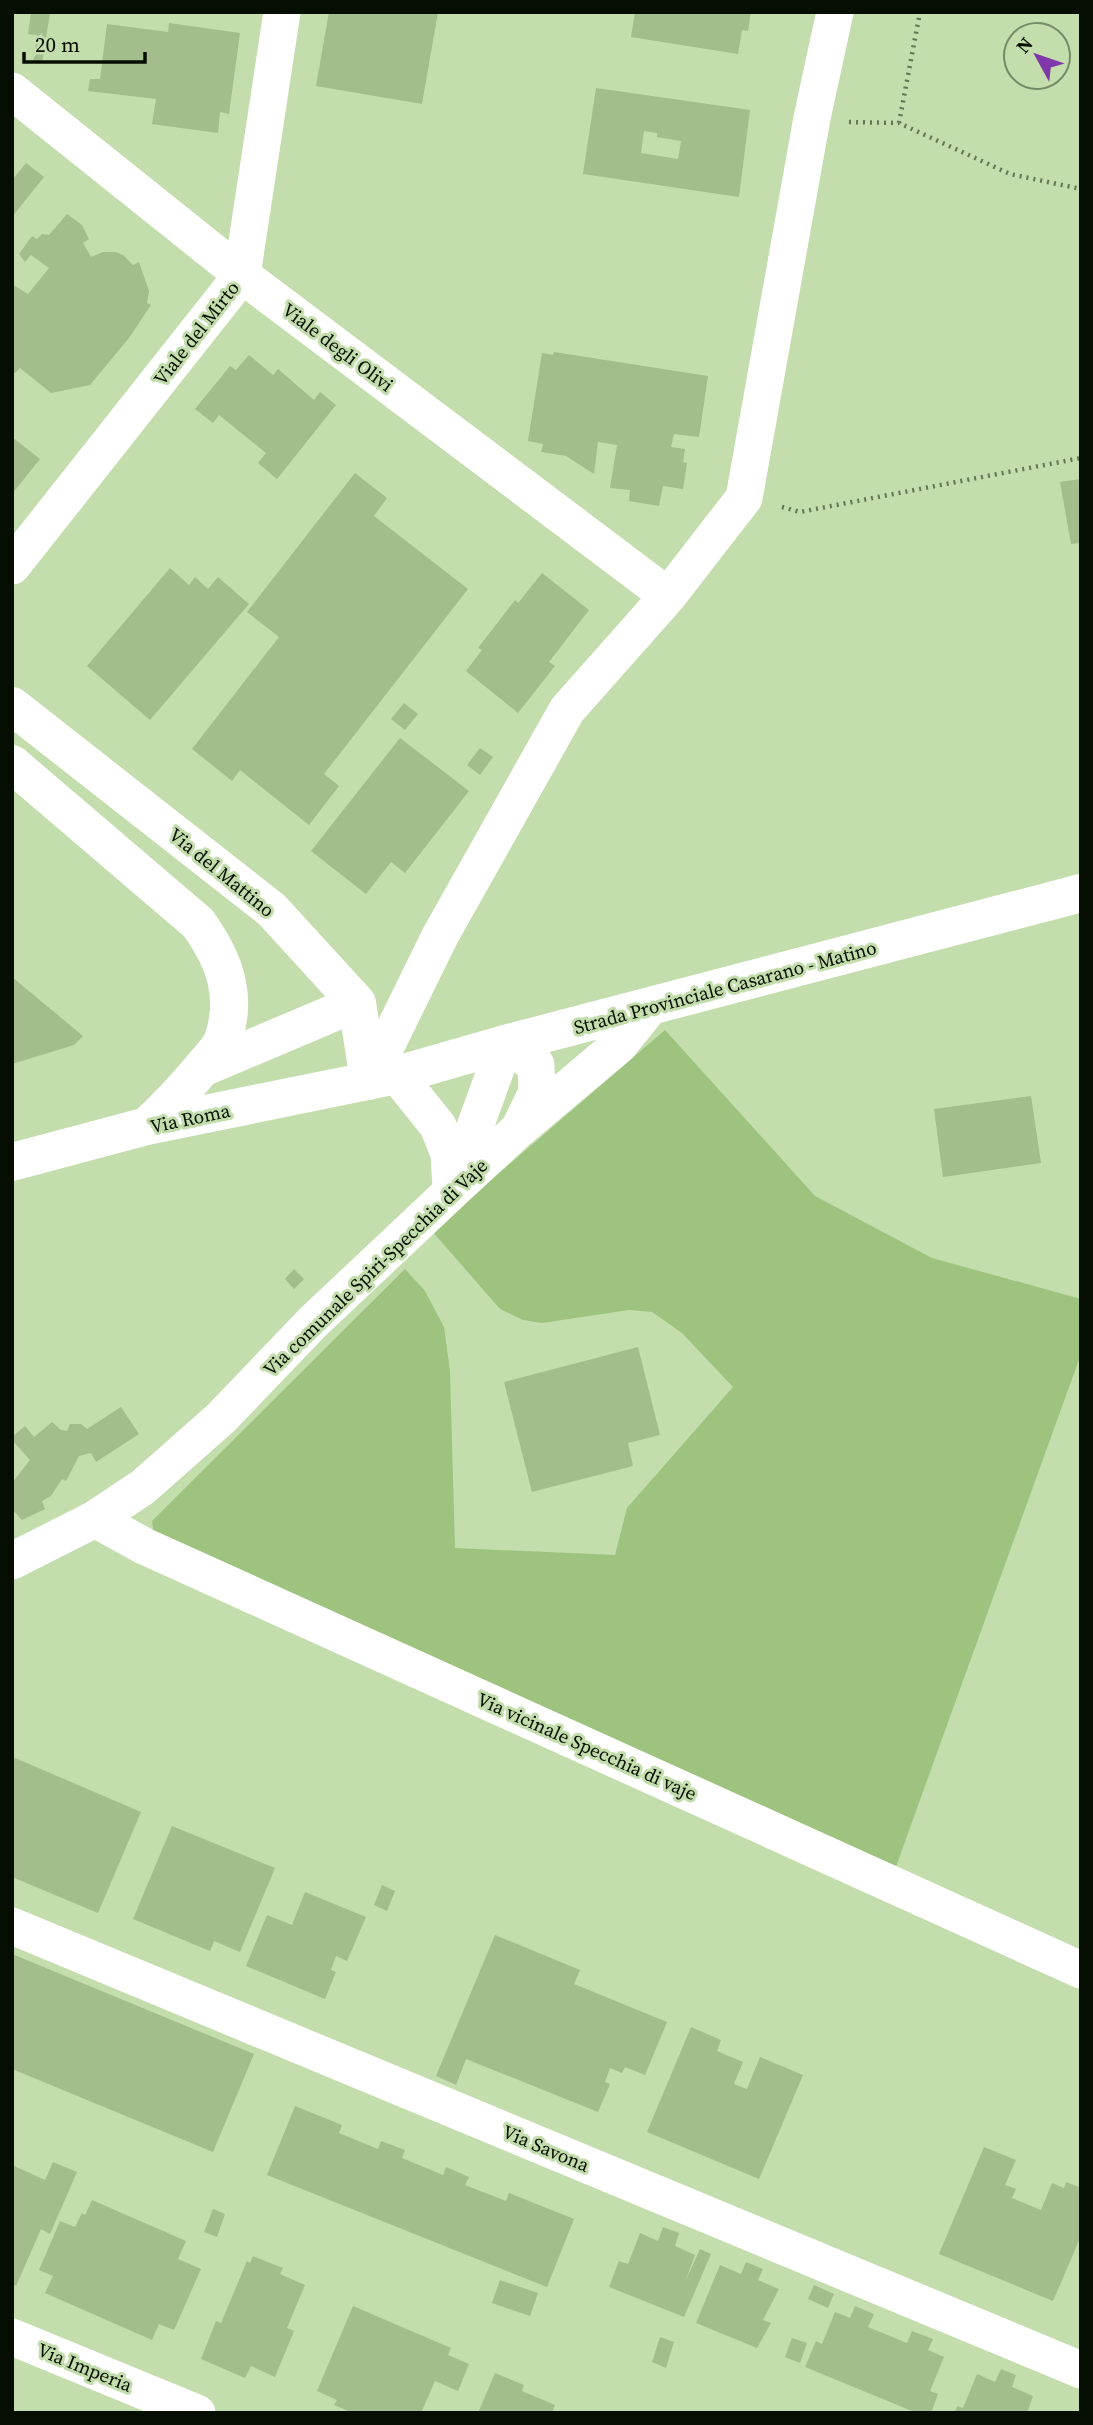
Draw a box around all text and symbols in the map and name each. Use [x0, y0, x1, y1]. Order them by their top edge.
scale bar [24, 21, 145, 65]
north arrow [1002, 21, 1072, 91]
text: 20 m [35, 30, 80, 59]
text: N [1010, 31, 1038, 59]
street label: Viale del Mirto [147, 276, 245, 390]
street label: Viale degli Olivi [277, 297, 399, 398]
street label: Via del Mattino [164, 821, 280, 923]
street label: Strada Provinciale Casarano - Matino [571, 934, 879, 1040]
street label: Via Roma [147, 1097, 233, 1139]
street label: Via comunale Spiri-Specchia di Vaje [257, 1153, 493, 1381]
street label: Via vicinale Specchia di vaje [473, 1686, 701, 1806]
street label: Via Savona [499, 2118, 594, 2178]
street label: Via Imperia [34, 2336, 137, 2398]

